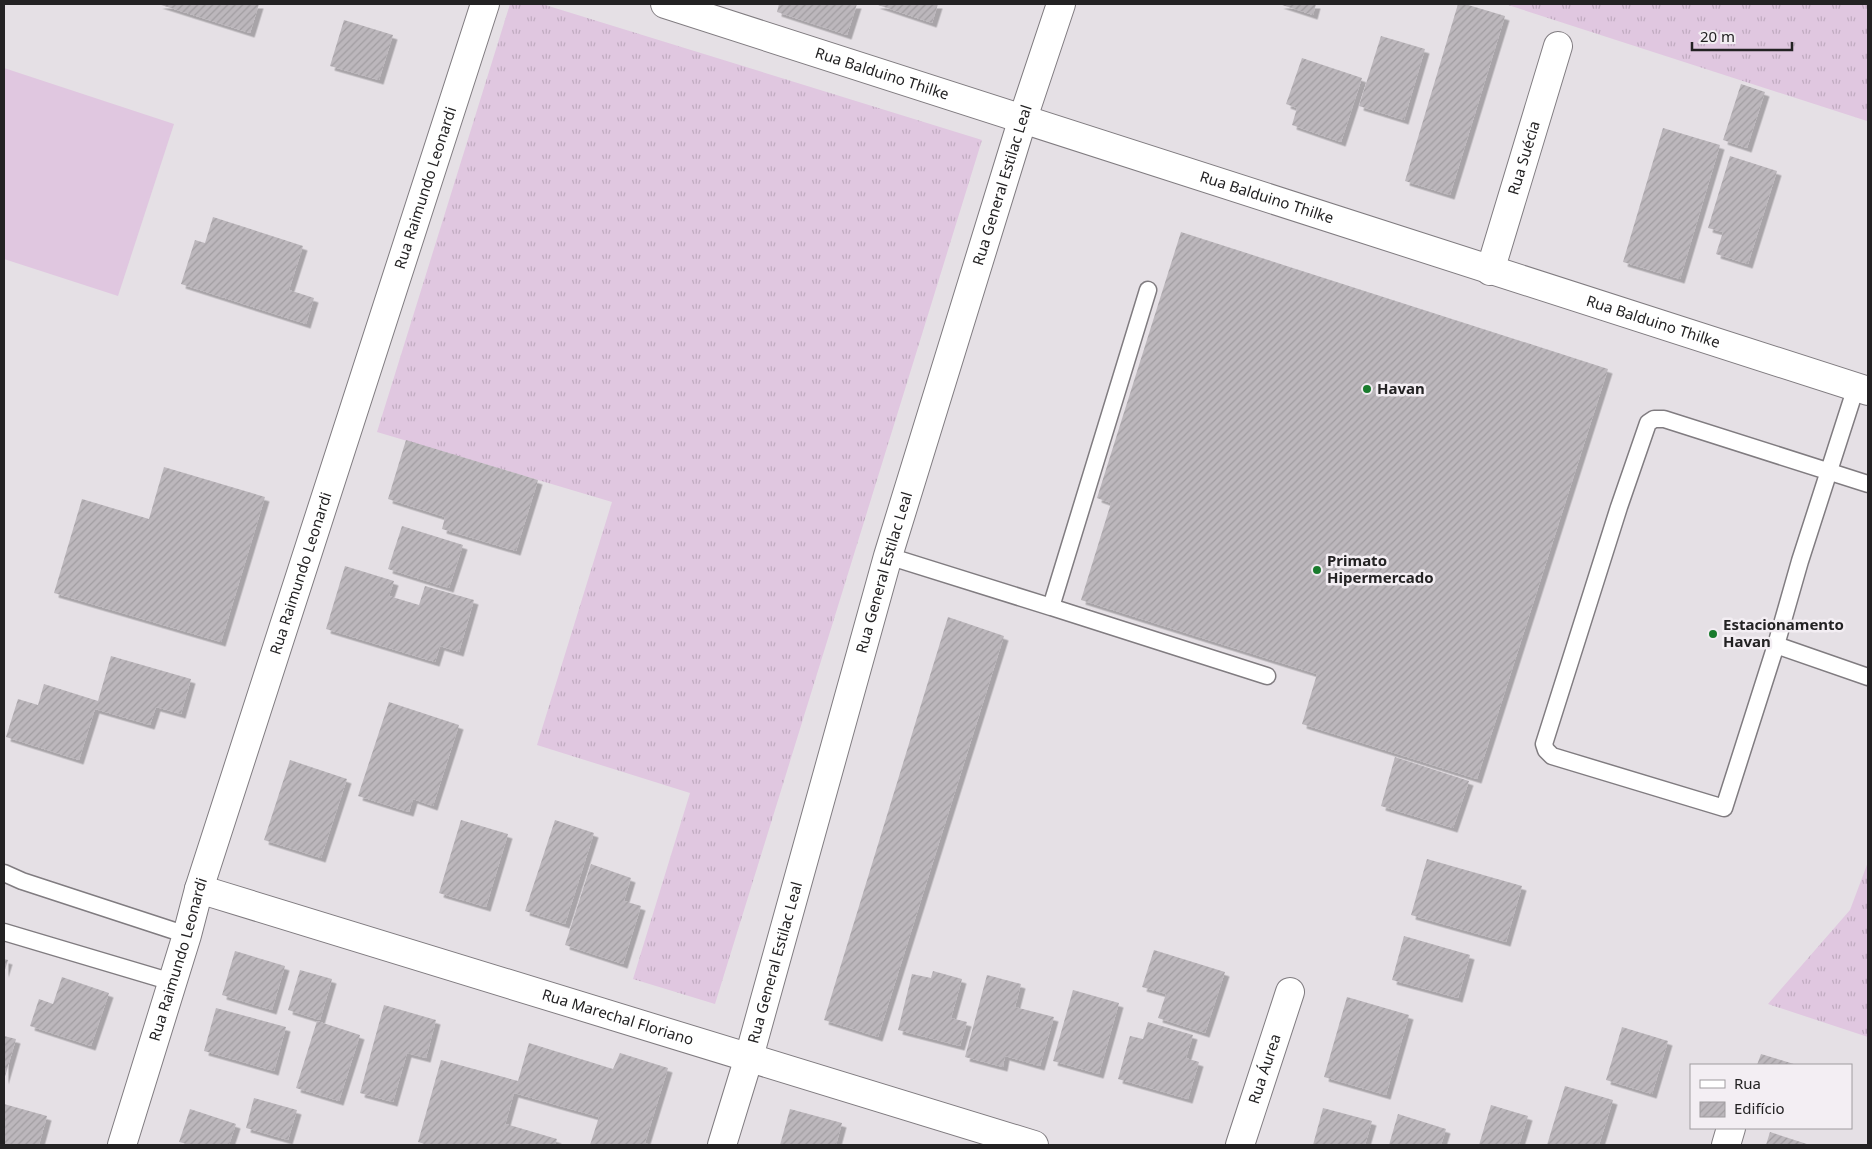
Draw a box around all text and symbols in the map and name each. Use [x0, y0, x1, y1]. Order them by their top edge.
scale bar [1692, 20, 1792, 52]
text: 20 m [1700, 26, 1735, 46]
street label: Rua Balduino Thilke [813, 42, 952, 104]
street label: Rua General Estilac Leal [967, 102, 1036, 268]
street label: Rua Raimundo Leonardi [389, 104, 460, 271]
street label: Rua Suécia [1503, 118, 1544, 197]
street label: Rua Balduino Thilke [1197, 166, 1336, 227]
street label: Rua Balduino Thilke [1584, 290, 1723, 352]
place label: Havan [1377, 378, 1425, 398]
marker: Havan [1361, 383, 1373, 395]
street label: Rua Raimundo Leonardi [264, 489, 336, 657]
street label: Rua General Estilac Leal [851, 489, 916, 655]
place label: Primato Hipermercado [1327, 550, 1434, 587]
marker: Primato Hipermercado [1311, 564, 1323, 576]
place label: Estacionamento Havan [1723, 614, 1844, 651]
marker: Estacionamento Havan [1707, 628, 1719, 640]
street label: Rua Raimundo Leonardi [144, 875, 211, 1043]
street label: Rua General Estilac Leal [742, 879, 806, 1046]
street label: Rua Marechal Floriano [540, 984, 696, 1049]
street label: Rua Áurea [1243, 1031, 1285, 1106]
legend [1690, 1064, 1852, 1129]
text: Rua [1734, 1073, 1761, 1093]
text: Edifício [1734, 1098, 1785, 1118]

